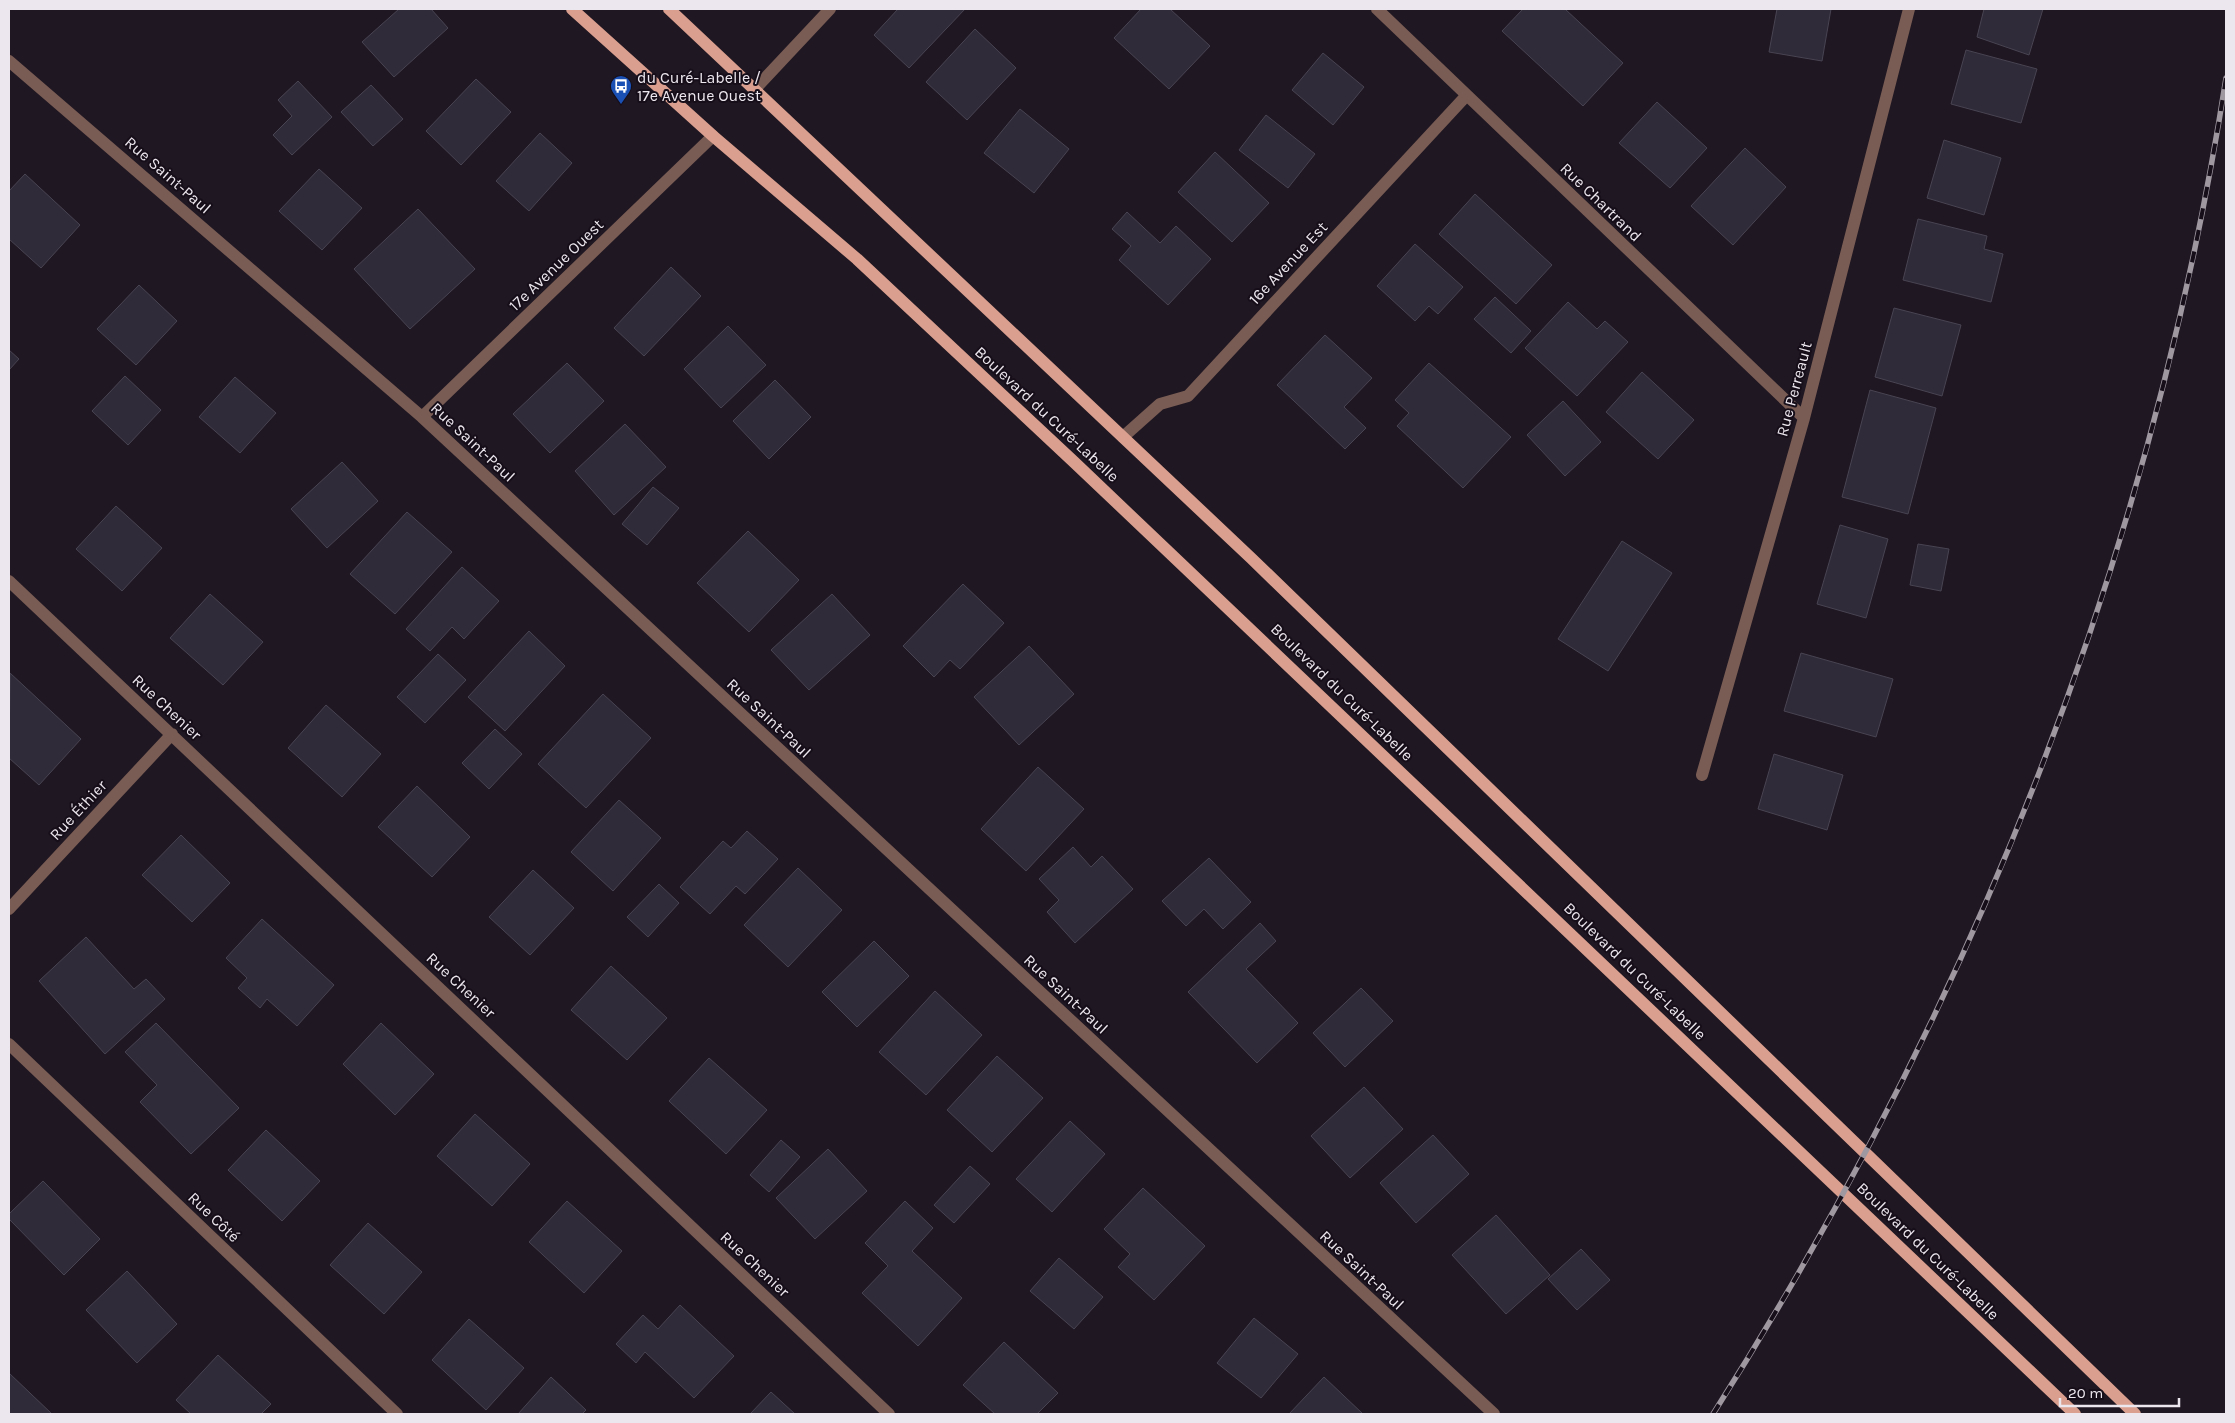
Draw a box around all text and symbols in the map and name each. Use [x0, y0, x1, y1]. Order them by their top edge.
place label: du Curé-Labelle / 17e Avenue Ouest [637, 68, 761, 105]
bus stop icon: du Curé-Labelle / 17e Avenue Ouest [609, 74, 633, 105]
street label: Rue Saint-Paul [121, 132, 215, 218]
street label: Rue Chartrand [1557, 159, 1645, 245]
street label: 17e Avenue Ouest [505, 215, 607, 315]
street label: 16e Avenue Est [1245, 218, 1331, 308]
street label: Rue Perreault [1772, 340, 1816, 438]
street label: Boulevard du Curé-Labelle [971, 342, 1123, 486]
street label: Rue Saint-Paul [427, 398, 519, 486]
street label: Boulevard du Curé-Labelle [1267, 619, 1417, 765]
street label: Rue Chenier [128, 670, 206, 744]
street label: Rue Saint-Paul [723, 674, 815, 762]
street label: Rue Éthier [45, 776, 111, 844]
street label: Boulevard du Curé-Labelle [1560, 898, 1710, 1044]
street label: Rue Chenier [422, 948, 500, 1022]
street label: Rue Saint-Paul [1020, 950, 1112, 1038]
street label: Boulevard du Curé-Labelle [1853, 1178, 2003, 1324]
street label: Rue Côté [184, 1188, 244, 1246]
street label: Rue Saint-Paul [1316, 1226, 1408, 1314]
street label: Rue Chenier [716, 1227, 794, 1301]
scale bar [2060, 1376, 2179, 1408]
text: 20 m [2068, 1384, 2103, 1402]

